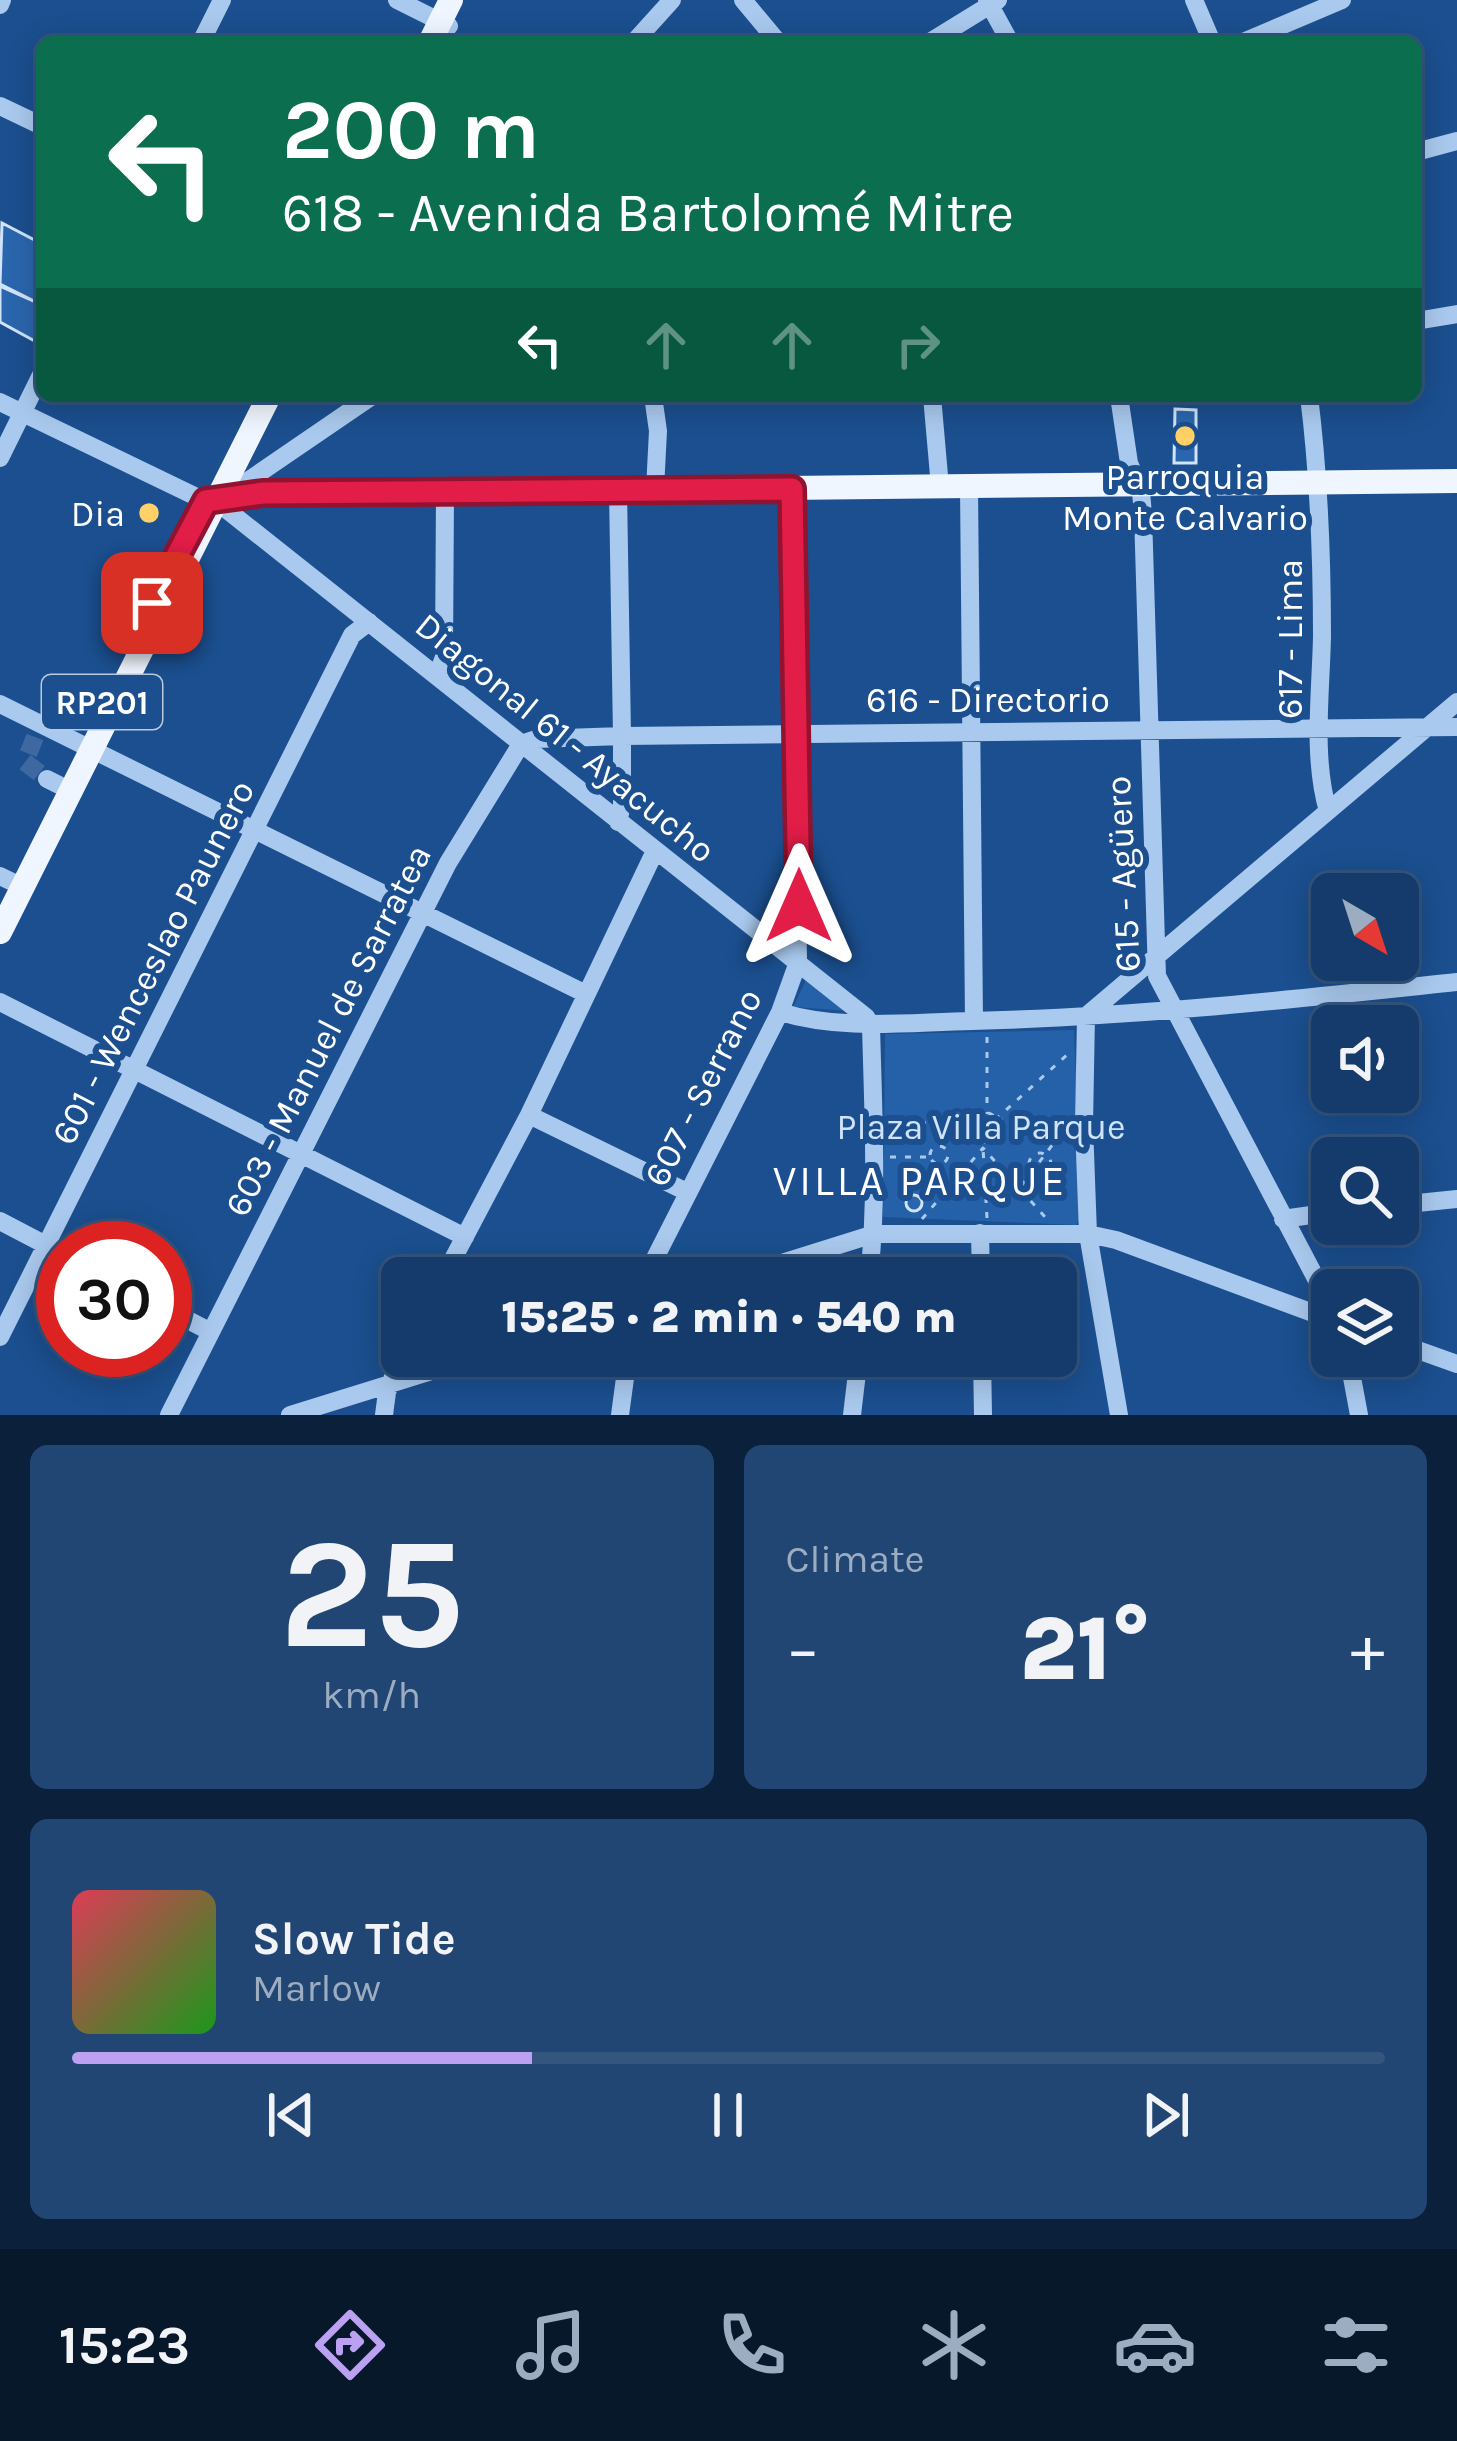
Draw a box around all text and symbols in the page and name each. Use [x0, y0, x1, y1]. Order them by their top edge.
text: 200 m [282, 81, 540, 179]
icon: left [84, 84, 240, 240]
text: 618 - Avenida Bartolomé Mitre [282, 181, 1014, 245]
icon: left [507, 312, 573, 378]
icon: ahead [633, 312, 699, 378]
icon: ahead [759, 312, 825, 378]
icon: right [885, 312, 951, 378]
marker: Parroquia Monte Calvario [1172, 423, 1198, 449]
place label: Parroquia Monte Calvario [1062, 456, 1308, 539]
place label: Dia [71, 493, 125, 535]
marker: Dia [136, 500, 162, 526]
pin [101, 552, 203, 654]
street label: 617 - Lima [1269, 559, 1311, 719]
icon: arrive [119, 570, 185, 636]
street label: Diagonal 61 - Ayacucho [407, 604, 724, 872]
road number: RP201 [42, 675, 162, 729]
street label: 616 - Directorio [866, 679, 1110, 721]
street label: 601 - Wenceslao Paunero [43, 773, 263, 1152]
street label: 615 - Agüero [1097, 775, 1149, 973]
street label: 603 - Manuel de Sarratea [216, 838, 440, 1223]
position arrow [736, 843, 862, 969]
north arrow [1311, 873, 1419, 981]
map controls [1311, 873, 1419, 1377]
street label: 607 - Serrano [635, 982, 771, 1193]
button: sound [1311, 1005, 1419, 1113]
park label: Plaza Villa Parque [837, 1106, 1125, 1148]
button: search [1311, 1137, 1419, 1245]
district label: VILLA PARQUE [773, 1156, 1067, 1206]
speed limit sign: 30 [36, 1221, 192, 1377]
button: layers [1311, 1269, 1419, 1377]
text: 15:25 · 2 min · 540 m [501, 1291, 957, 1343]
text: 25 [279, 1503, 464, 1685]
text: Climate [786, 1536, 925, 1582]
text: 21° [1020, 1596, 1151, 1702]
text: − [786, 1610, 820, 1688]
text: + [1350, 1610, 1385, 1688]
text: km/h [322, 1672, 421, 1718]
text: Slow Tide [252, 1913, 456, 1965]
text: Marlow [252, 1965, 381, 2011]
icon: previous [258, 2082, 324, 2148]
icon: pause [695, 2082, 761, 2148]
icon: next [1133, 2082, 1199, 2148]
icon: directions [308, 2303, 392, 2387]
icon: music [509, 2303, 593, 2387]
icon: phone [710, 2303, 794, 2387]
icon: climate [912, 2303, 996, 2387]
icon: car [1113, 2303, 1197, 2387]
icon: filters [1314, 2303, 1398, 2387]
text: 15:23 [59, 2313, 190, 2377]

